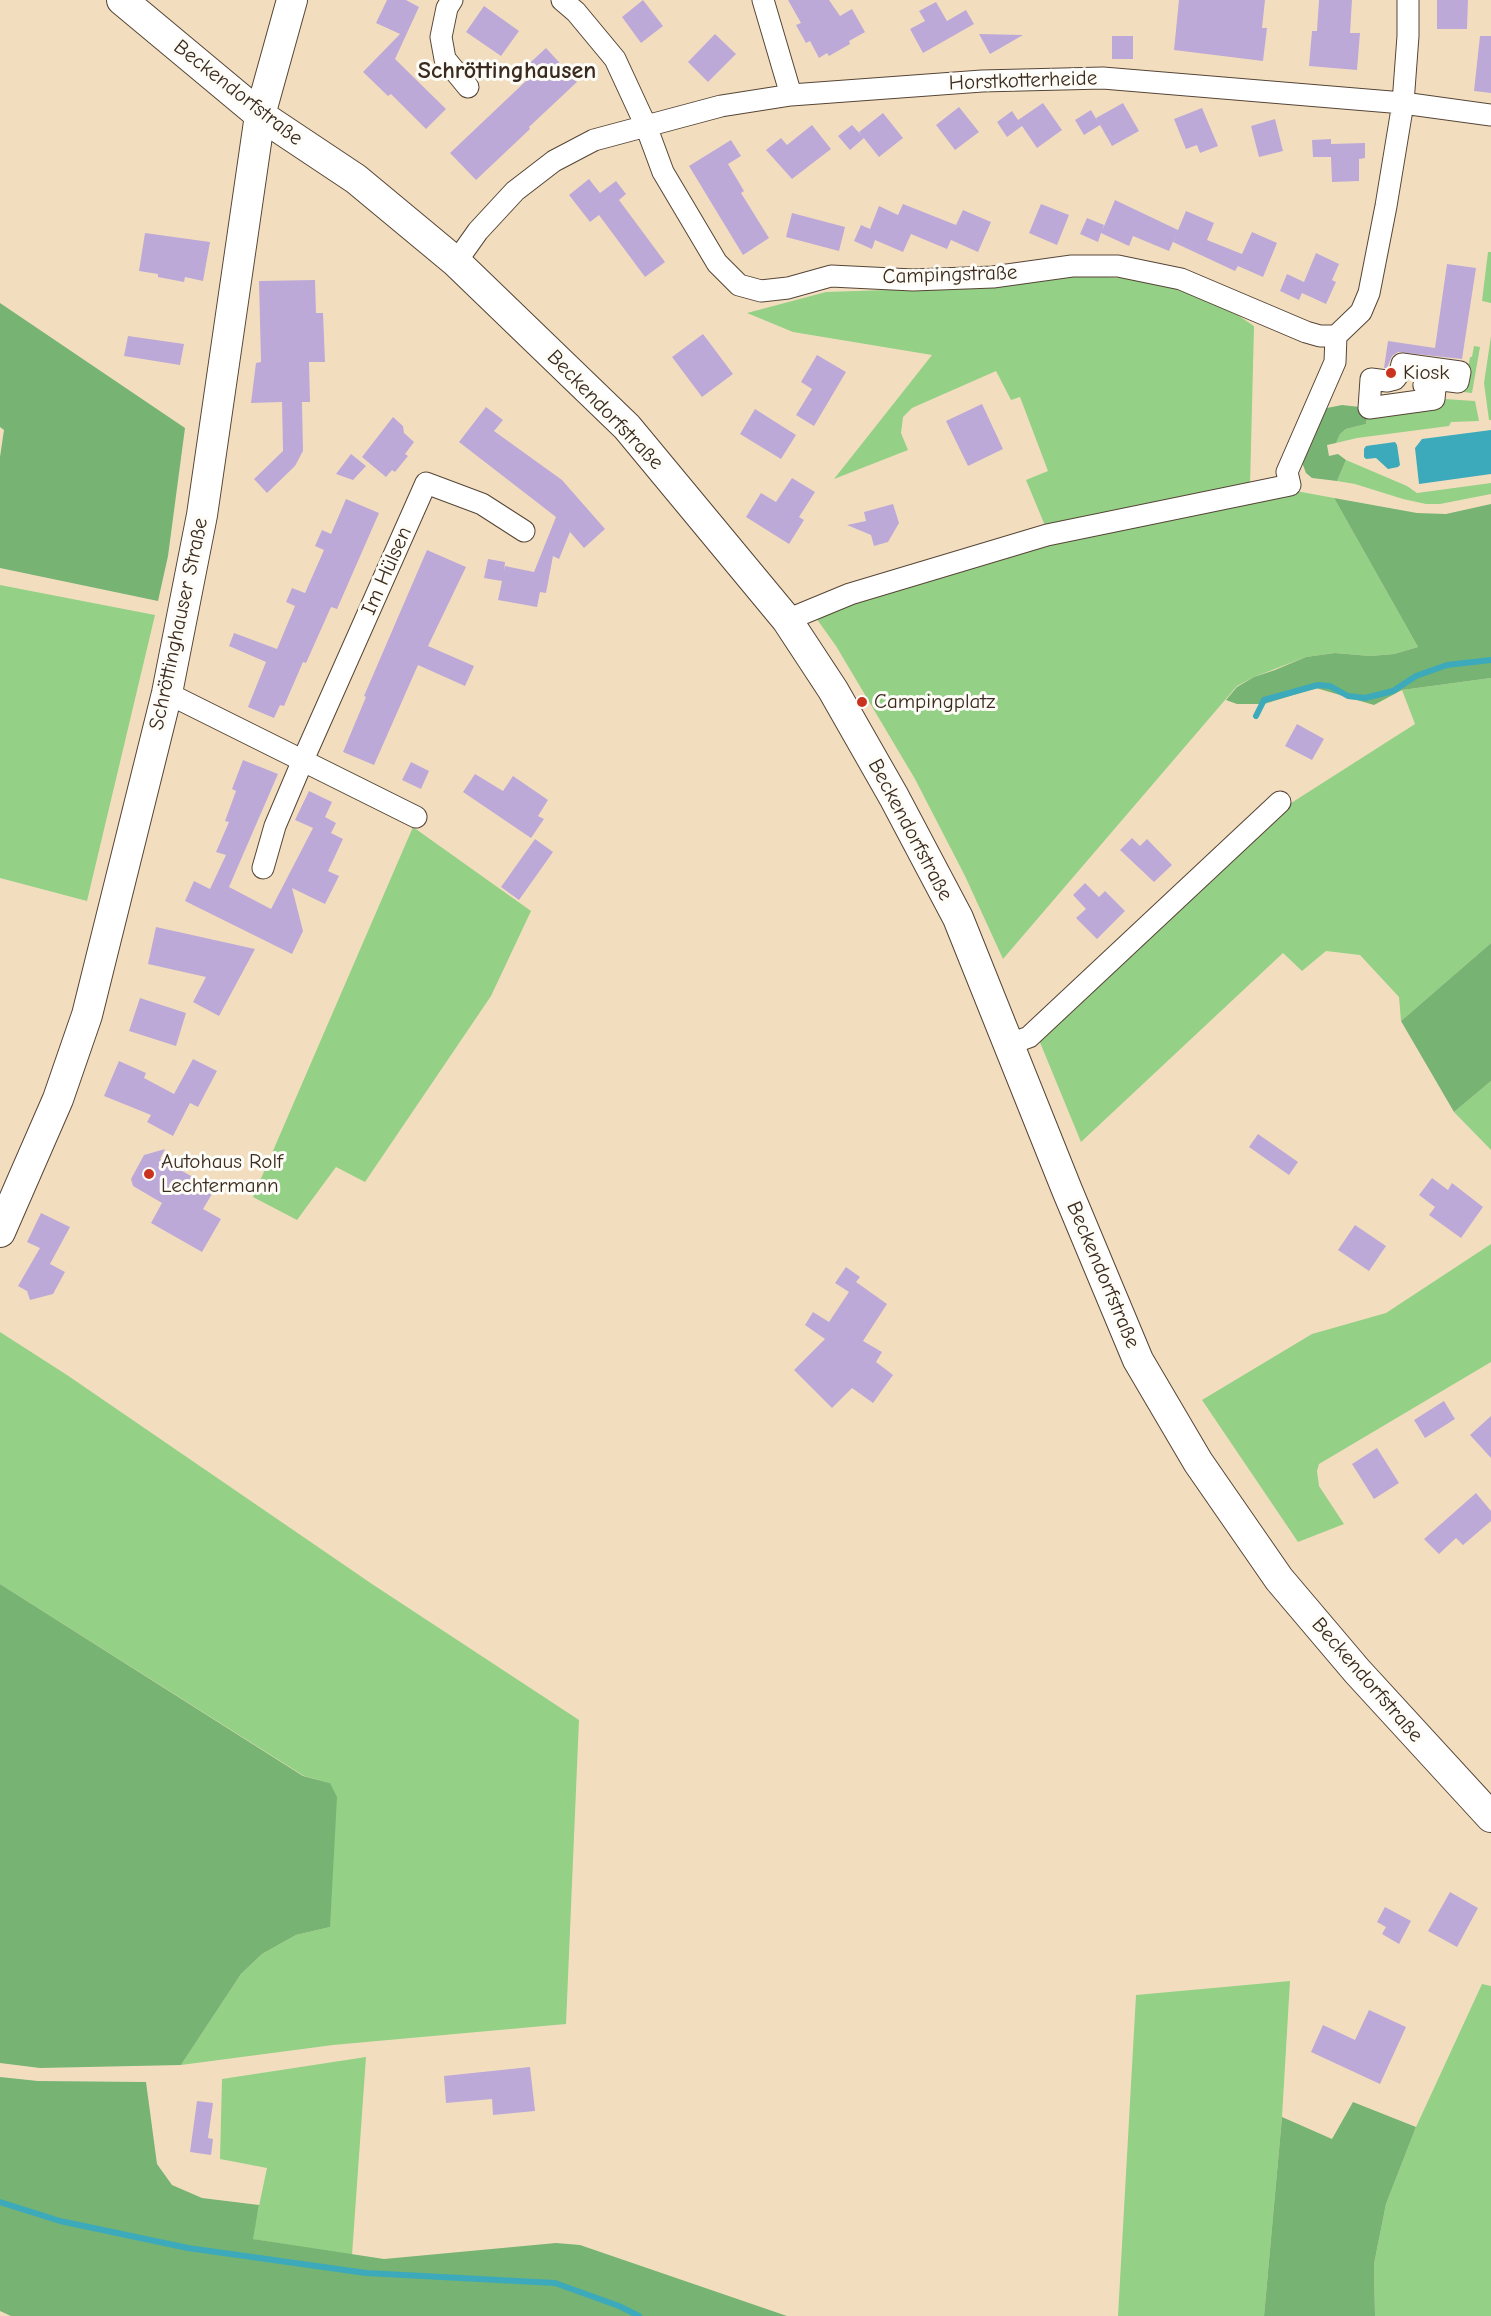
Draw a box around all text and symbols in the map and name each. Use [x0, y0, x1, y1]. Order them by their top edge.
street label: Beckendorfstraße [168, 35, 308, 151]
district label: Schröttinghausen [418, 57, 596, 85]
street label: Horstkotterheide [948, 66, 1098, 96]
street label: Campingstraße [882, 260, 1018, 290]
street label: Beckendorfstraße [541, 345, 669, 475]
place label: Kiosk [1403, 360, 1449, 386]
marker: Kiosk [1384, 366, 1398, 380]
street label: Schröttinghauser Straße [144, 516, 214, 732]
street label: Im Hülsen [356, 523, 418, 619]
place label: Campingplatz [874, 689, 995, 715]
marker: Campingplatz [855, 695, 869, 709]
street label: Beckendorfstraße [862, 755, 958, 905]
place label: Autohaus Rolf Lechtermann [161, 1149, 283, 1199]
marker: Autohaus Rolf Lechtermann [142, 1167, 156, 1181]
street label: Beckendorfstraße [1061, 1198, 1145, 1352]
street label: Beckendorfstraße [1306, 1612, 1428, 1748]

